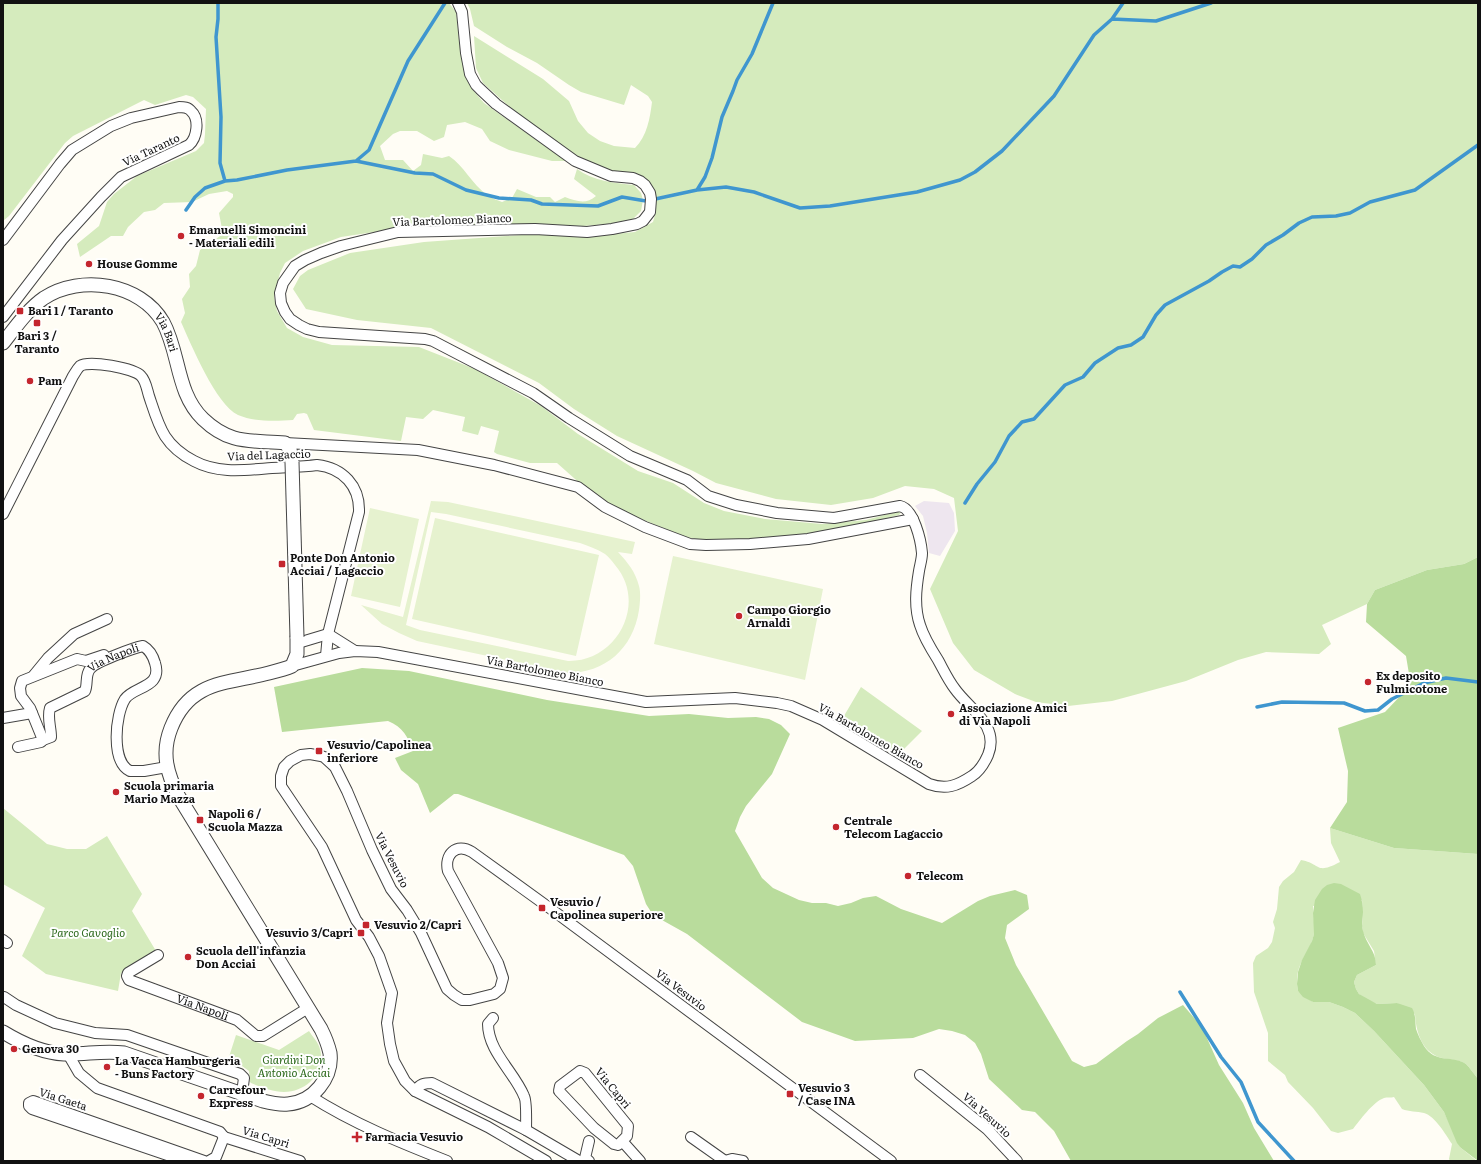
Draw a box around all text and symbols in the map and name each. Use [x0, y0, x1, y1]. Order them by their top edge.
street label: Via Taranto [119, 129, 182, 169]
street label: Via Bartolomeo Bianco [392, 209, 512, 229]
place label: Emanuelli Simoncini - Materiali edili [189, 221, 306, 250]
marker: Emanuelli Simoncini - Materiali edili [176, 231, 186, 241]
place label: House Gomme [97, 255, 178, 271]
marker: House Gomme [84, 259, 94, 269]
place label: Bari 1 / Taranto [28, 302, 113, 318]
marker: Bari 1 / Taranto [15, 306, 25, 316]
street label: Via Bari [152, 308, 183, 354]
marker: Bari 3 / Taranto [32, 318, 42, 328]
place label: Bari 3 / Taranto [15, 327, 60, 356]
place label: Pam [38, 372, 62, 388]
marker: Pam [25, 376, 35, 386]
street label: Via del Lagaccio [227, 445, 311, 463]
place label: Ponte Don Antonio Acciai / Lagaccio [290, 549, 395, 578]
marker: Ponte Don Antonio Acciai / Lagaccio [277, 559, 287, 569]
place label: Campo Giorgio Arnaldi [747, 601, 831, 630]
marker: Campo Giorgio Arnaldi [734, 611, 744, 621]
street label: Via Napoli [83, 638, 141, 675]
street label: Via Bartolomeo Bianco [485, 651, 605, 689]
place label: Ex deposito Fulmicotone [1376, 667, 1447, 696]
marker: Ex deposito Fulmicotone [1363, 677, 1373, 687]
street label: Via Bartolomeo Bianco [816, 698, 927, 772]
place label: Associazione Amici di Via Napoli [959, 699, 1067, 728]
marker: Associazione Amici di Via Napoli [946, 709, 956, 719]
place label: Vesuvio/Capolinea inferiore [327, 736, 432, 765]
marker: Vesuvio/Capolinea inferiore [314, 746, 324, 756]
place label: Scuola primaria Mario Mazza [124, 777, 215, 806]
marker: Scuola primaria Mario Mazza [111, 787, 121, 797]
place label: Napoli 6 / Scuola Mazza [208, 805, 283, 834]
place label: Centrale Telecom Lagaccio [844, 812, 943, 841]
marker: Napoli 6 / Scuola Mazza [195, 815, 205, 825]
marker: Centrale Telecom Lagaccio [831, 822, 841, 832]
street label: Via Vesuvio [372, 829, 414, 890]
place label: Telecom [916, 867, 964, 883]
marker: Telecom [903, 871, 913, 881]
place label: Vesuvio / Capolinea superiore [550, 893, 663, 922]
marker: Vesuvio / Capolinea superiore [537, 903, 547, 913]
place label: Vesuvio 2/Capri [374, 916, 462, 932]
marker: Vesuvio 2/Capri [361, 920, 371, 930]
park label: Parco Gavoglio [51, 924, 125, 940]
place label: Vesuvio 3/Capri [265, 924, 353, 940]
marker: Vesuvio 3/Capri [356, 928, 366, 938]
place label: Scuola dell'infanzia Don Acciai [196, 942, 306, 971]
marker: Scuola dell'infanzia Don Acciai [183, 952, 193, 962]
street label: Via Vesuvio [653, 965, 711, 1014]
street label: Via Napoli [174, 989, 232, 1023]
place label: Genova 30 [22, 1040, 79, 1056]
marker: Genova 30 [9, 1044, 19, 1054]
park label: Giardini Don Antonio Acciai [258, 1051, 331, 1080]
place label: La Vacca Hamburgeria - Buns Factory [115, 1052, 241, 1081]
marker: La Vacca Hamburgeria - Buns Factory [102, 1062, 112, 1072]
street label: Via Capri [592, 1063, 636, 1112]
place label: Vesuvio 3 / Case INA [798, 1079, 856, 1108]
place label: Carrefour Express [209, 1081, 266, 1110]
street label: Via Gaeta [37, 1083, 89, 1113]
street label: Via Vesuvio [960, 1088, 1016, 1140]
marker: Vesuvio 3 / Case INA [785, 1089, 795, 1099]
marker: Carrefour Express [196, 1091, 206, 1101]
street label: Via Capri [241, 1121, 292, 1151]
place label: Farmacia Vesuvio [365, 1128, 463, 1144]
marker: Farmacia Vesuvio [352, 1132, 362, 1142]

